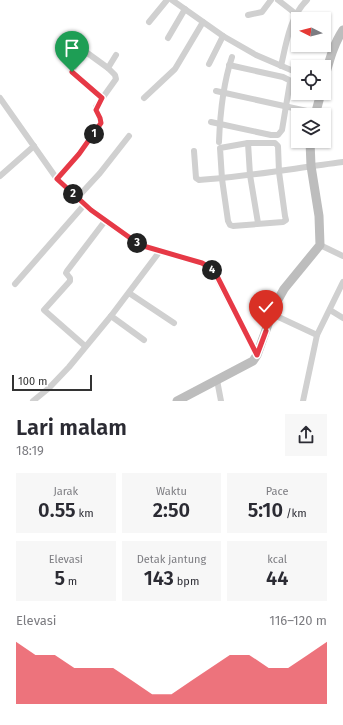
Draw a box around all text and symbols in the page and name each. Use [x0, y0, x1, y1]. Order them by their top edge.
north arrow [291, 12, 331, 52]
map controls [291, 12, 331, 148]
pin [55, 31, 89, 72]
icon: arrive [61, 37, 83, 59]
button: locate [291, 60, 331, 100]
button: layers [291, 108, 331, 148]
pin: 1 [84, 124, 104, 144]
text: 1 [91, 127, 97, 140]
pin: 2 [63, 184, 83, 204]
text: 2 [70, 187, 76, 200]
pin: 3 [127, 233, 147, 253]
text: 3 [134, 236, 140, 249]
pin: 4 [202, 260, 222, 280]
text: 4 [209, 263, 215, 276]
pin [249, 290, 283, 331]
icon: check [255, 296, 277, 318]
scale bar [12, 373, 92, 392]
text: 100 m [18, 375, 47, 388]
text: Lari malam [16, 414, 127, 441]
button: share [285, 414, 327, 456]
text: 18:19 [16, 443, 44, 458]
text: Jarak [53, 485, 78, 498]
text: Waktu [156, 485, 187, 498]
text: Pace [266, 485, 289, 498]
text: 0.55 [38, 498, 76, 522]
text: 2:50 [153, 498, 190, 522]
text: 5:10 [248, 498, 283, 522]
text: km [76, 507, 94, 520]
text: /km [283, 507, 307, 520]
text: Elevasi [49, 553, 83, 566]
text: Detak jantung [137, 553, 206, 566]
text: kcal [267, 553, 287, 566]
text: 5 [54, 566, 65, 590]
text: 143 [144, 566, 174, 590]
text: 44 [266, 566, 288, 590]
text: m [65, 575, 77, 588]
text: bpm [174, 575, 199, 588]
text: Elevasi [16, 613, 57, 628]
text: 116–120 m [269, 613, 327, 628]

